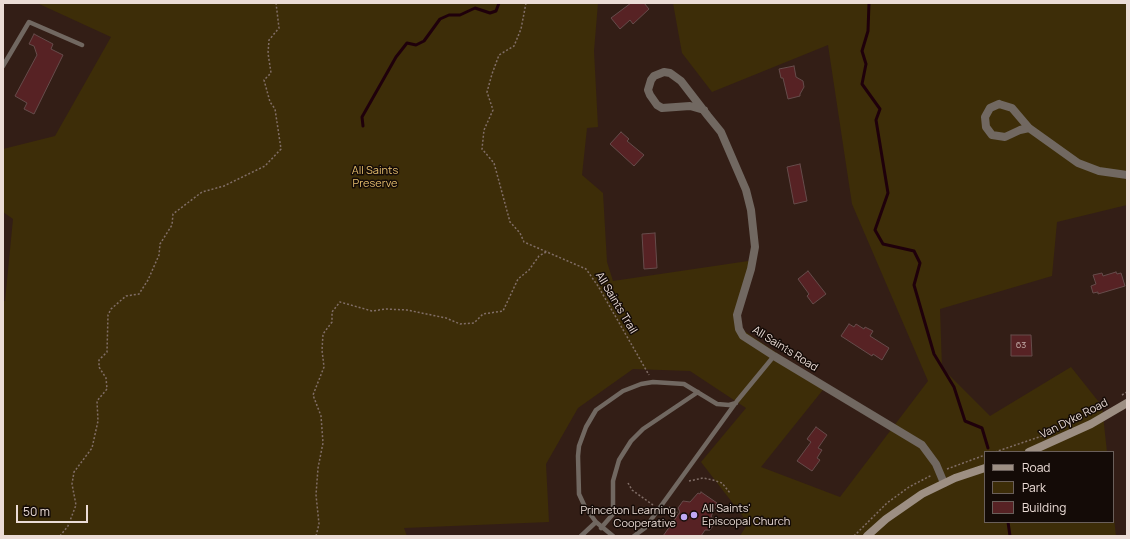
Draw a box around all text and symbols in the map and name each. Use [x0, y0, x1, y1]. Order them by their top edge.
park label: All Saints Preserve [352, 164, 398, 190]
street label: All Saints Trail [592, 270, 640, 336]
street label: All Saints Road [750, 324, 820, 374]
house number: 63 [1016, 340, 1026, 350]
street label: Van Dyke Road [1038, 396, 1110, 442]
legend [984, 451, 1114, 523]
text: Road [1022, 459, 1050, 476]
text: Park [1022, 479, 1046, 496]
scale bar [18, 497, 90, 523]
text: Building [1022, 499, 1066, 516]
place label: All Saints' Episcopal Church [702, 502, 790, 528]
text: 50 m [23, 503, 50, 520]
place label: Princeton Learning Cooperative [580, 504, 676, 530]
marker: All Saints' Episcopal Church [689, 510, 699, 520]
marker: Princeton Learning Cooperative [679, 512, 689, 522]

